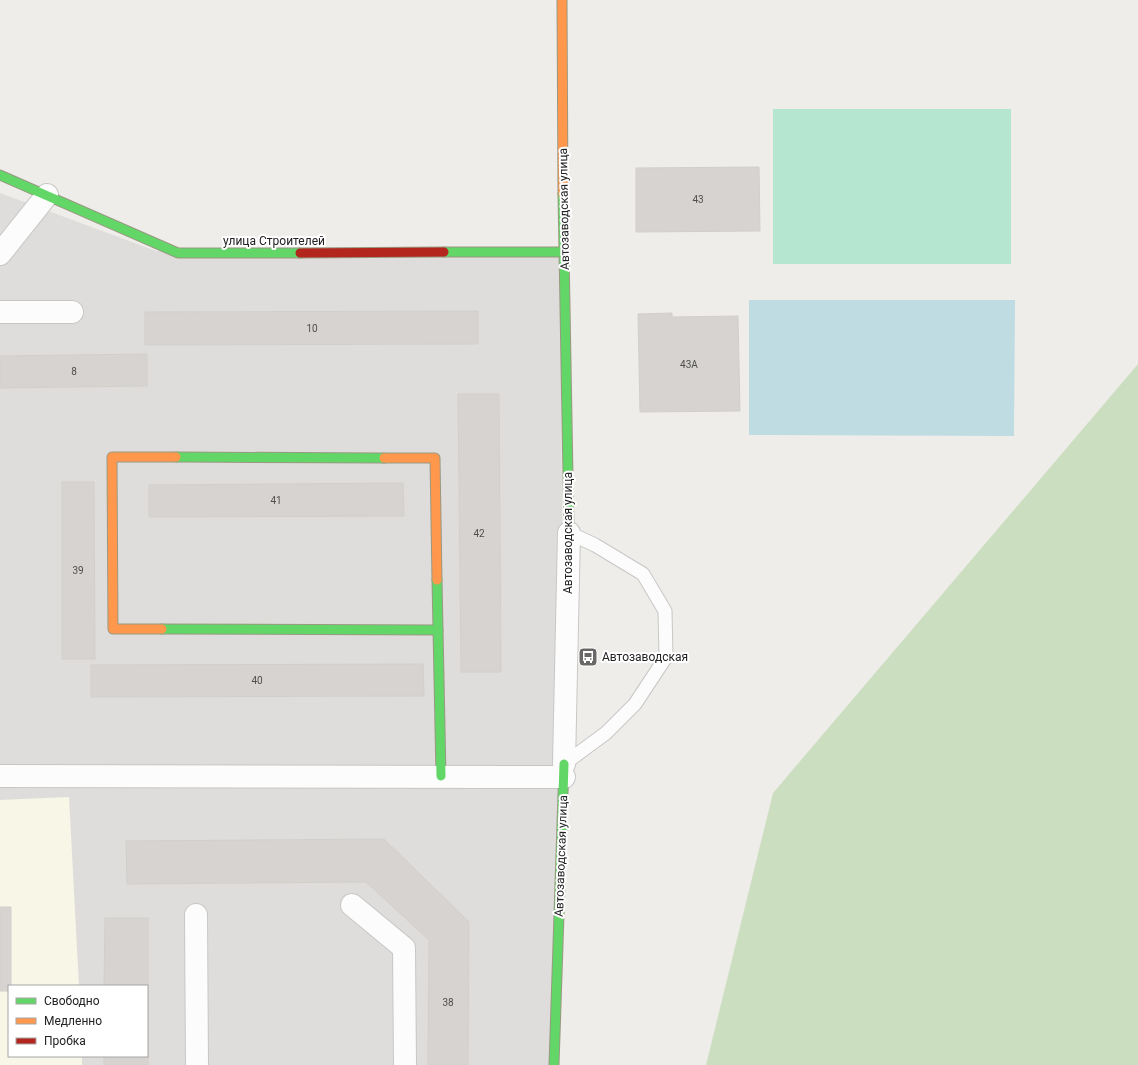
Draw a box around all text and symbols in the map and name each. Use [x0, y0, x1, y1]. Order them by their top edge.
street label: Автозаводская улица [556, 148, 572, 270]
house number: 43 [692, 194, 704, 205]
street label: улица Строителей [223, 234, 325, 248]
house number: 10 [306, 323, 318, 334]
house number: 43А [680, 359, 698, 370]
house number: 8 [71, 366, 77, 377]
street label: Автозаводская улица [561, 472, 575, 594]
house number: 41 [270, 495, 282, 506]
house number: 42 [473, 528, 485, 539]
house number: 39 [72, 565, 84, 576]
bus stop icon: Автозаводская [577, 646, 599, 668]
place label: Автозаводская [602, 650, 688, 664]
house number: 40 [251, 675, 263, 686]
street label: Автозаводская улица [552, 795, 570, 917]
legend [8, 985, 148, 1057]
text: Свободно [44, 994, 100, 1008]
house number: 38 [442, 997, 454, 1008]
text: Медленно [44, 1014, 102, 1028]
text: Пробка [44, 1034, 86, 1048]

